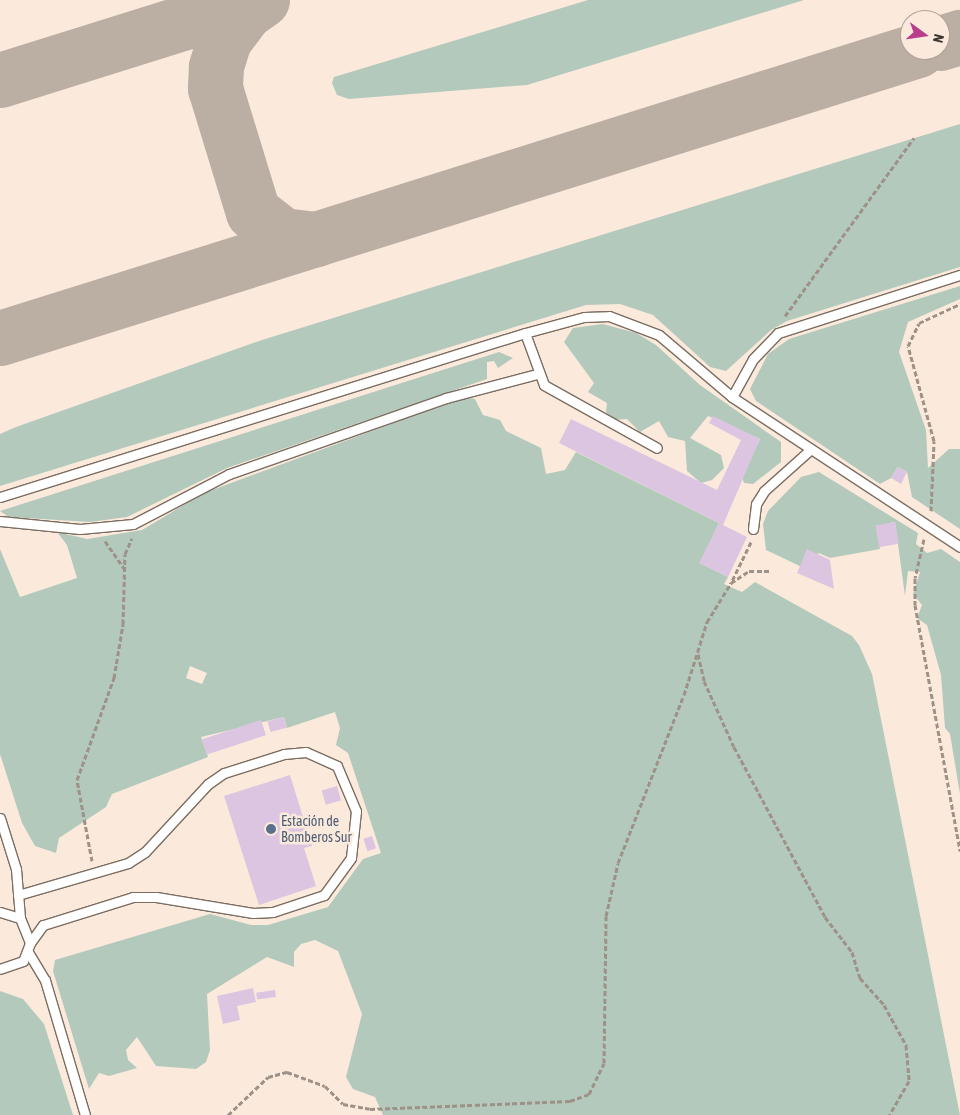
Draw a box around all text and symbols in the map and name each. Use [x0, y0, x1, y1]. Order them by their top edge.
north arrow [900, 10, 950, 60]
text: N [930, 32, 947, 44]
place label: Estación de Bomberos Sur [281, 813, 352, 846]
marker: Estación de Bomberos Sur [265, 823, 277, 835]

